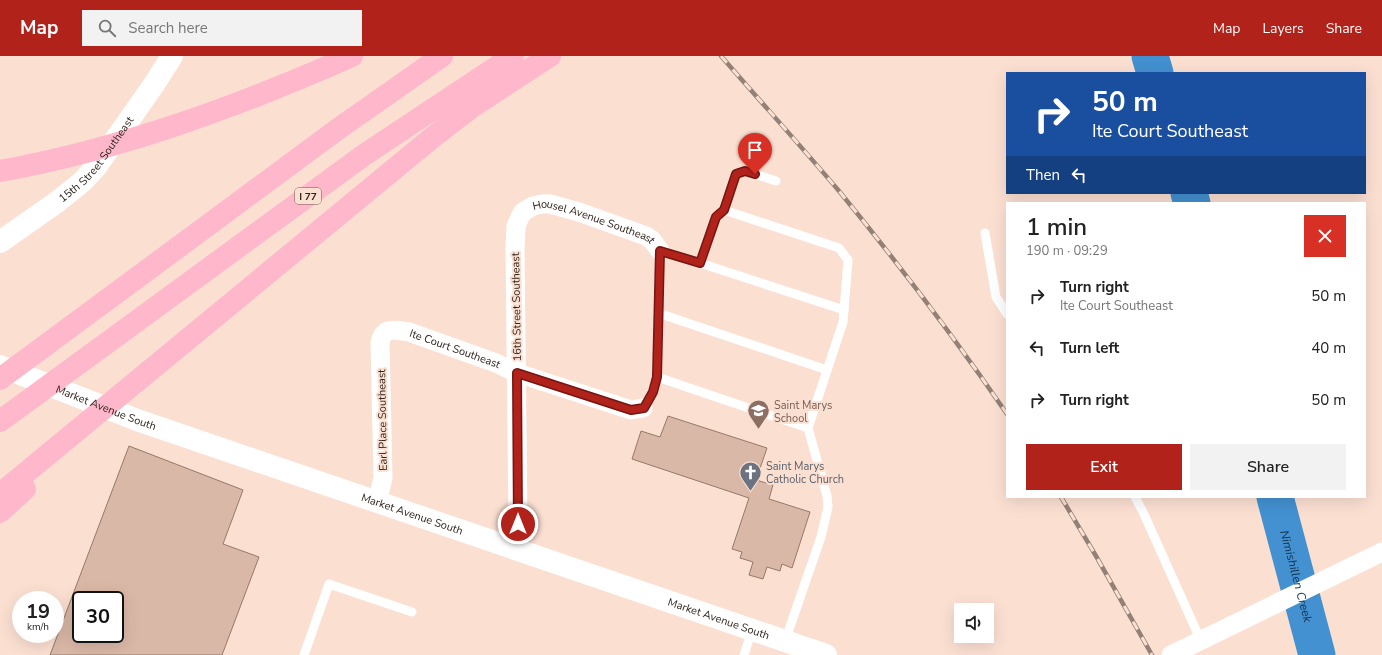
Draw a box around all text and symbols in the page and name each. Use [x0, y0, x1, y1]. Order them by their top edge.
search box [82, 10, 362, 46]
text: Map [20, 15, 58, 41]
icon: search [96, 17, 118, 39]
text: Search here [128, 18, 208, 38]
text: Map [1213, 19, 1240, 38]
text: Layers [1262, 19, 1304, 38]
text: Share [1326, 19, 1362, 38]
text: 50 m [1092, 83, 1158, 121]
icon: right [1026, 88, 1078, 140]
street label: 15th Street Southeast [56, 113, 137, 206]
text: Ite Court Southeast [1092, 119, 1248, 143]
pin [738, 133, 772, 174]
icon: arrive [744, 139, 766, 161]
icon: left [1068, 164, 1090, 186]
text: Then [1026, 165, 1060, 185]
road number: I 77 [295, 188, 321, 204]
street label: Housel Avenue Southeast [531, 196, 659, 247]
text: 1 min [1026, 211, 1087, 243]
button: close [1304, 215, 1346, 257]
text: 190 m · 09:29 [1026, 242, 1108, 260]
street label: 16th Street Southeast [508, 252, 525, 362]
text: Turn right [1060, 277, 1129, 297]
icon: right [1026, 285, 1048, 307]
text: 50 m [1311, 286, 1346, 306]
text: Ite Court Southeast [1060, 297, 1173, 315]
street label: Ite Court Southeast [408, 326, 503, 372]
icon: left [1026, 337, 1048, 359]
text: Turn left [1060, 338, 1119, 358]
text: 40 m [1311, 338, 1346, 358]
street label: Earl Place Southeast [374, 369, 391, 471]
street label: Market Avenue South [54, 382, 158, 434]
icon: right [1026, 389, 1048, 411]
text: Turn right [1060, 390, 1129, 410]
text: 50 m [1311, 390, 1346, 410]
school or university icon: Saint Marys School [745, 398, 771, 431]
place label: Saint Marys School [774, 398, 832, 426]
button: Exit [1026, 444, 1182, 490]
button: Share [1190, 444, 1346, 490]
church icon: Saint Marys Catholic Church [738, 459, 764, 492]
place label: Saint Marys Catholic Church [766, 459, 844, 487]
street label: Market Avenue South [359, 490, 465, 539]
position arrow [497, 503, 539, 545]
water label: Nimishillen Creek [1276, 528, 1316, 625]
speed limit sign: 30 [72, 591, 124, 643]
street label: Market Avenue South [666, 595, 772, 643]
text: 19 [26, 598, 50, 625]
map controls [954, 603, 994, 643]
button: sound [954, 603, 994, 643]
text: km/h [27, 620, 49, 634]

